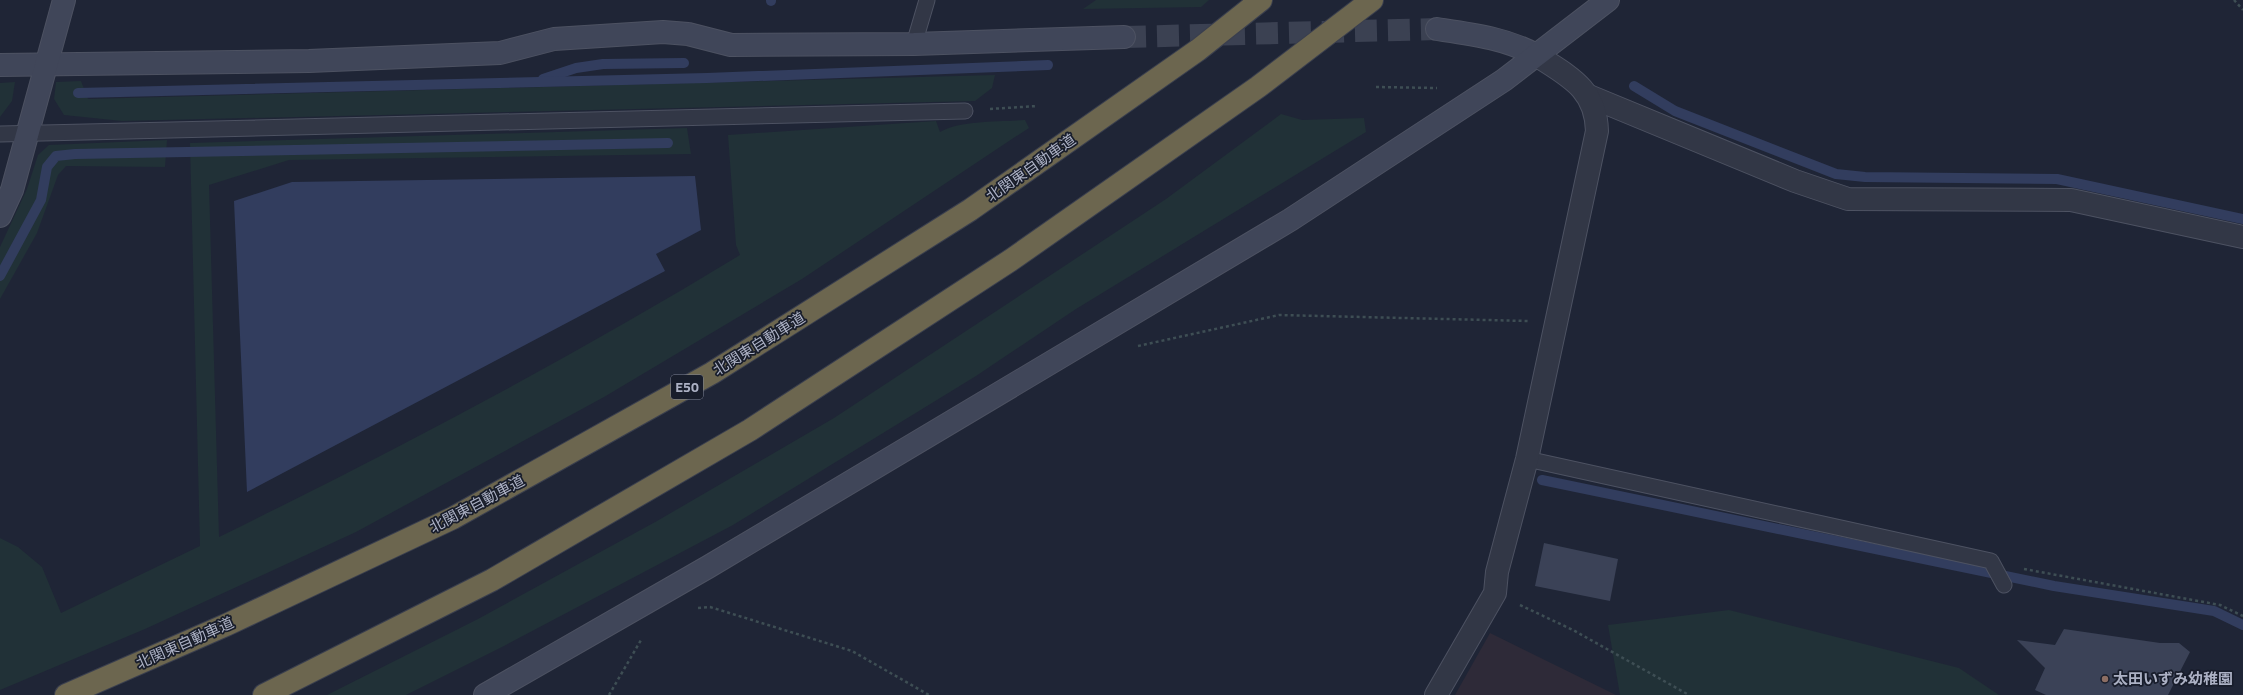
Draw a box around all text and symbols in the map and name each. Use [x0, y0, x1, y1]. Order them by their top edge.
street label: 北関東自動車道 [981, 128, 1080, 207]
street label: 北関東自動車道 [708, 306, 809, 381]
road number: E50 [671, 375, 703, 399]
street label: 北関東自動車道 [425, 469, 529, 538]
street label: 北関東自動車道 [132, 611, 237, 674]
place label: 太田いずみ幼稚園 [2113, 667, 2233, 690]
marker: 太田いずみ幼稚園 [2100, 674, 2110, 684]

